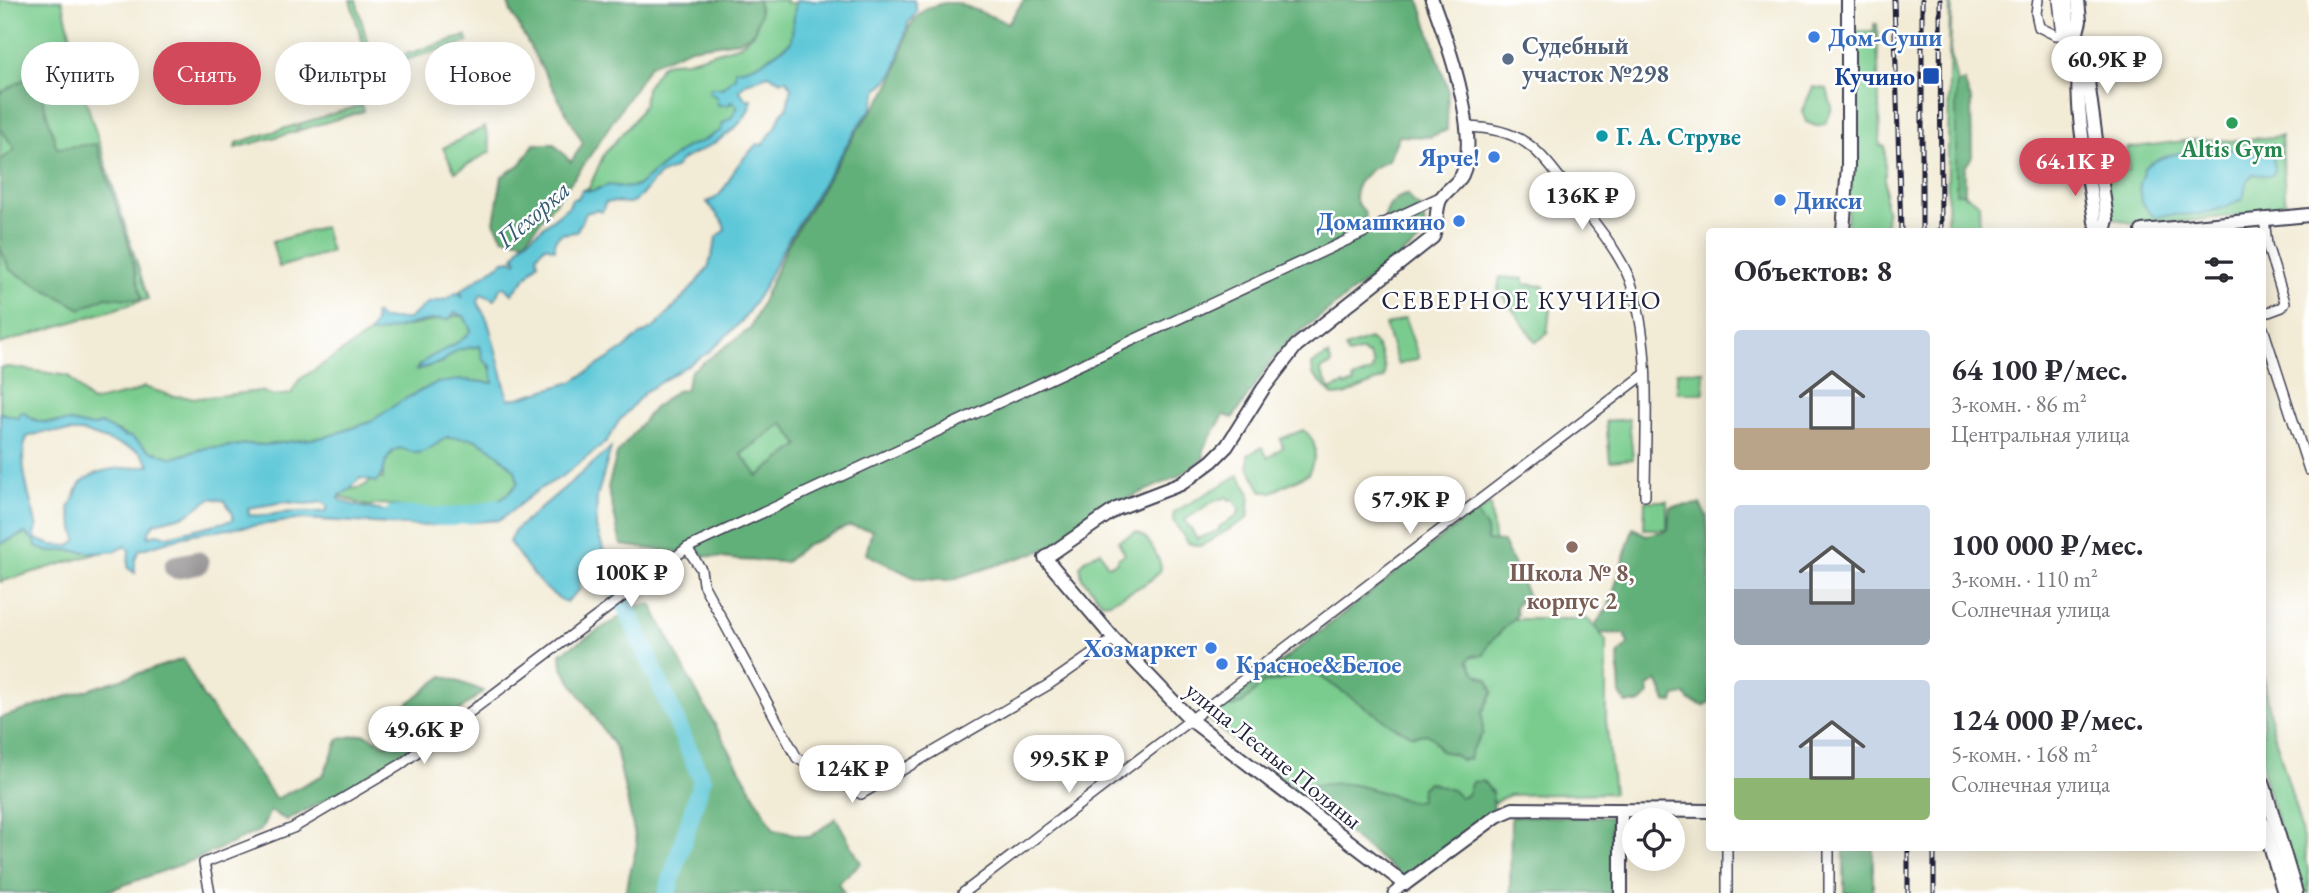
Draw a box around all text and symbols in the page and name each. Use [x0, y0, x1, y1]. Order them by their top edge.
place label: Дом-Суши [1828, 22, 1942, 54]
marker: Дом-Суши [1806, 29, 1822, 45]
place label: Судебный участок №298 [1522, 30, 1669, 90]
pin: 60.9K ₽ [2042, 36, 2172, 96]
chip: Купить [21, 42, 139, 105]
chip: Снять [153, 42, 261, 105]
chip: Фильтры [275, 42, 411, 105]
chip: Новое [425, 42, 535, 105]
text: 60.9K ₽ [2067, 44, 2147, 74]
marker: Судебный участок №298 [1500, 51, 1516, 67]
place label: Кучино [1834, 61, 1915, 93]
marker: Кучино [1921, 66, 1941, 86]
marker: Altis Gym [2224, 115, 2240, 131]
place label: Г. А. Струве [1616, 121, 1741, 153]
marker: Г. А. Струве [1594, 128, 1610, 144]
place label: Altis Gym [2180, 133, 2283, 165]
pin: 64.1K ₽ [2010, 138, 2140, 198]
place label: Ярче! [1418, 142, 1480, 173]
text: 64.1K ₽ [2035, 146, 2115, 176]
marker: Ярче! [1486, 149, 1502, 165]
water label: Пехорка [488, 172, 577, 256]
pin: 136K ₽ [1525, 173, 1639, 232]
text: 136K ₽ [1545, 180, 1619, 210]
place label: Дикси [1794, 185, 1862, 216]
marker: Дикси [1772, 192, 1788, 208]
place label: Домашкино [1316, 206, 1445, 237]
marker: Домашкино [1451, 213, 1467, 229]
text: Объектов: 8 [1734, 251, 1892, 290]
icon: filters [2200, 251, 2238, 289]
district label: СЕВЕРНОЕ КУЧИНО [1381, 283, 1663, 317]
text: 64 100 ₽/мес. [1951, 350, 2128, 389]
icon: home [1790, 358, 1874, 442]
text: 3-комн. · 86 m² [1951, 389, 2087, 419]
text: Центральная улица [1951, 419, 2130, 449]
pin: 57.9K ₽ [1345, 476, 1475, 536]
text: 57.9K ₽ [1370, 484, 1450, 514]
text: 100 000 ₽/мес. [1951, 525, 2144, 564]
icon: home [1790, 533, 1874, 617]
marker: Школа № 8, корпус 2 [1564, 539, 1580, 555]
pin: 100K ₽ [574, 550, 688, 609]
text: 100K ₽ [594, 557, 668, 587]
place label: Школа № 8, корпус 2 [1510, 557, 1635, 617]
text: 3-комн. · 110 m² [1951, 564, 2098, 594]
text: Солнечная улица [1951, 594, 2110, 624]
place label: Хозмаркет [1083, 633, 1197, 664]
marker: Хозмаркет [1203, 640, 1219, 656]
place label: Красное&Белое [1236, 649, 1401, 680]
marker: Красное&Белое [1214, 656, 1230, 672]
street label: улица Лесные Поляны [1179, 674, 1369, 836]
text: 124 000 ₽/мес. [1951, 700, 2144, 739]
pin: 49.6K ₽ [359, 706, 489, 766]
icon: home [1790, 708, 1874, 792]
text: 49.6K ₽ [384, 714, 464, 744]
pin: 99.5K ₽ [1004, 736, 1134, 795]
text: 5-комн. · 168 m² [1951, 739, 2098, 769]
text: 99.5K ₽ [1029, 743, 1109, 773]
pin: 124K ₽ [795, 746, 909, 805]
text: 124K ₽ [815, 753, 889, 783]
text: Солнечная улица [1951, 769, 2110, 799]
map controls [1622, 808, 1685, 871]
button: locate [1622, 808, 1685, 871]

